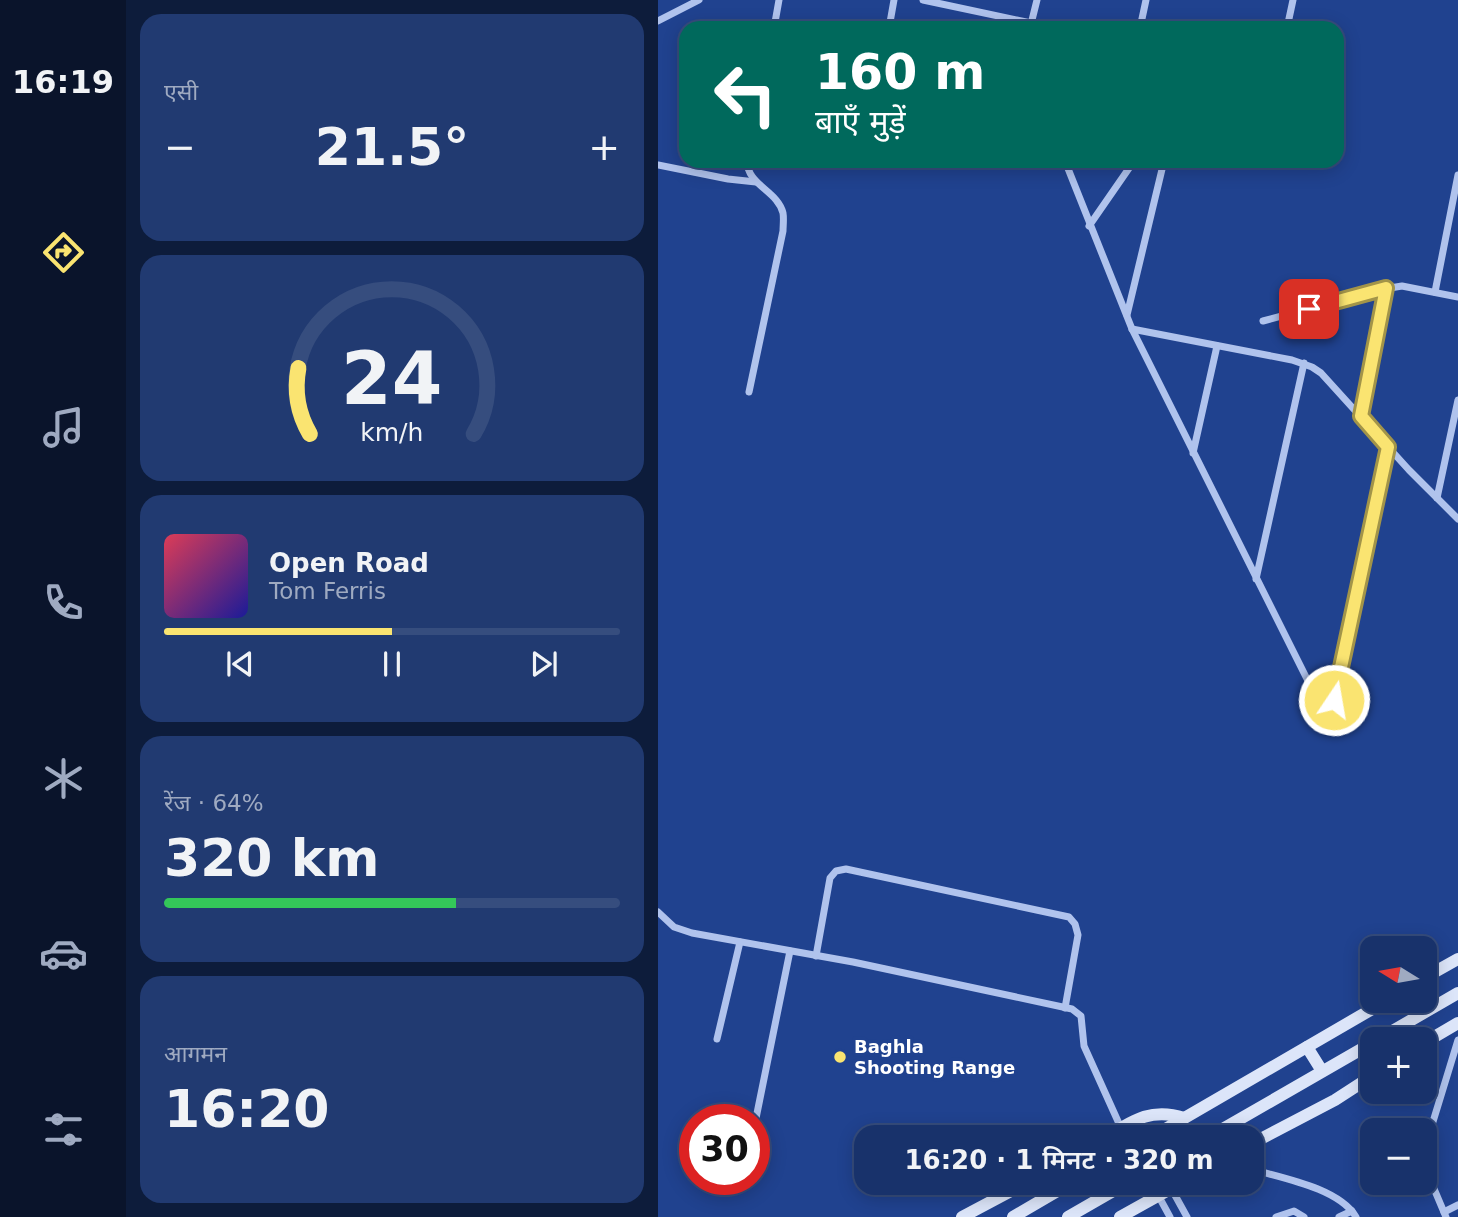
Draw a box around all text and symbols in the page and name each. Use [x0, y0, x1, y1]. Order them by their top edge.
text: 160 m [815, 44, 985, 101]
icon: left [700, 49, 791, 140]
text: 16:19 [12, 63, 114, 101]
text: एसी [164, 79, 198, 105]
text: बाएँ मुड़ें [815, 103, 906, 141]
text: 21.5° [315, 117, 469, 177]
text: − [164, 125, 196, 169]
text: + [588, 125, 620, 169]
icon: directions [39, 228, 88, 277]
pin [1279, 279, 1339, 339]
icon: arrive [1290, 290, 1328, 328]
text: 24 [341, 336, 443, 421]
icon: music [39, 403, 88, 452]
text: km/h [360, 418, 424, 447]
text: Open Road [269, 548, 429, 578]
icon: phone [39, 578, 88, 627]
text: Tom Ferris [269, 578, 386, 604]
icon: previous [221, 645, 259, 683]
icon: pause [373, 645, 411, 683]
icon: next [525, 645, 563, 683]
position arrow [1297, 663, 1371, 737]
icon: climate [39, 754, 88, 803]
text: रेंज · 64% [164, 790, 264, 816]
text: 320 km [164, 828, 379, 888]
icon: car [39, 929, 88, 978]
north arrow [1360, 936, 1437, 1013]
map controls [1360, 936, 1437, 1195]
button: + [1360, 1027, 1437, 1104]
place label: Baghla Shooting Range [854, 1036, 1015, 1078]
text: आगमन [164, 1041, 227, 1067]
marker: Baghla Shooting Range [832, 1049, 848, 1065]
text: 16:20 [164, 1079, 330, 1139]
speed limit sign: 30 [679, 1104, 770, 1195]
icon: filters [39, 1105, 88, 1154]
button: − [1360, 1118, 1437, 1195]
text: 16:20 · 1 मिनट · 320 m [904, 1145, 1214, 1175]

